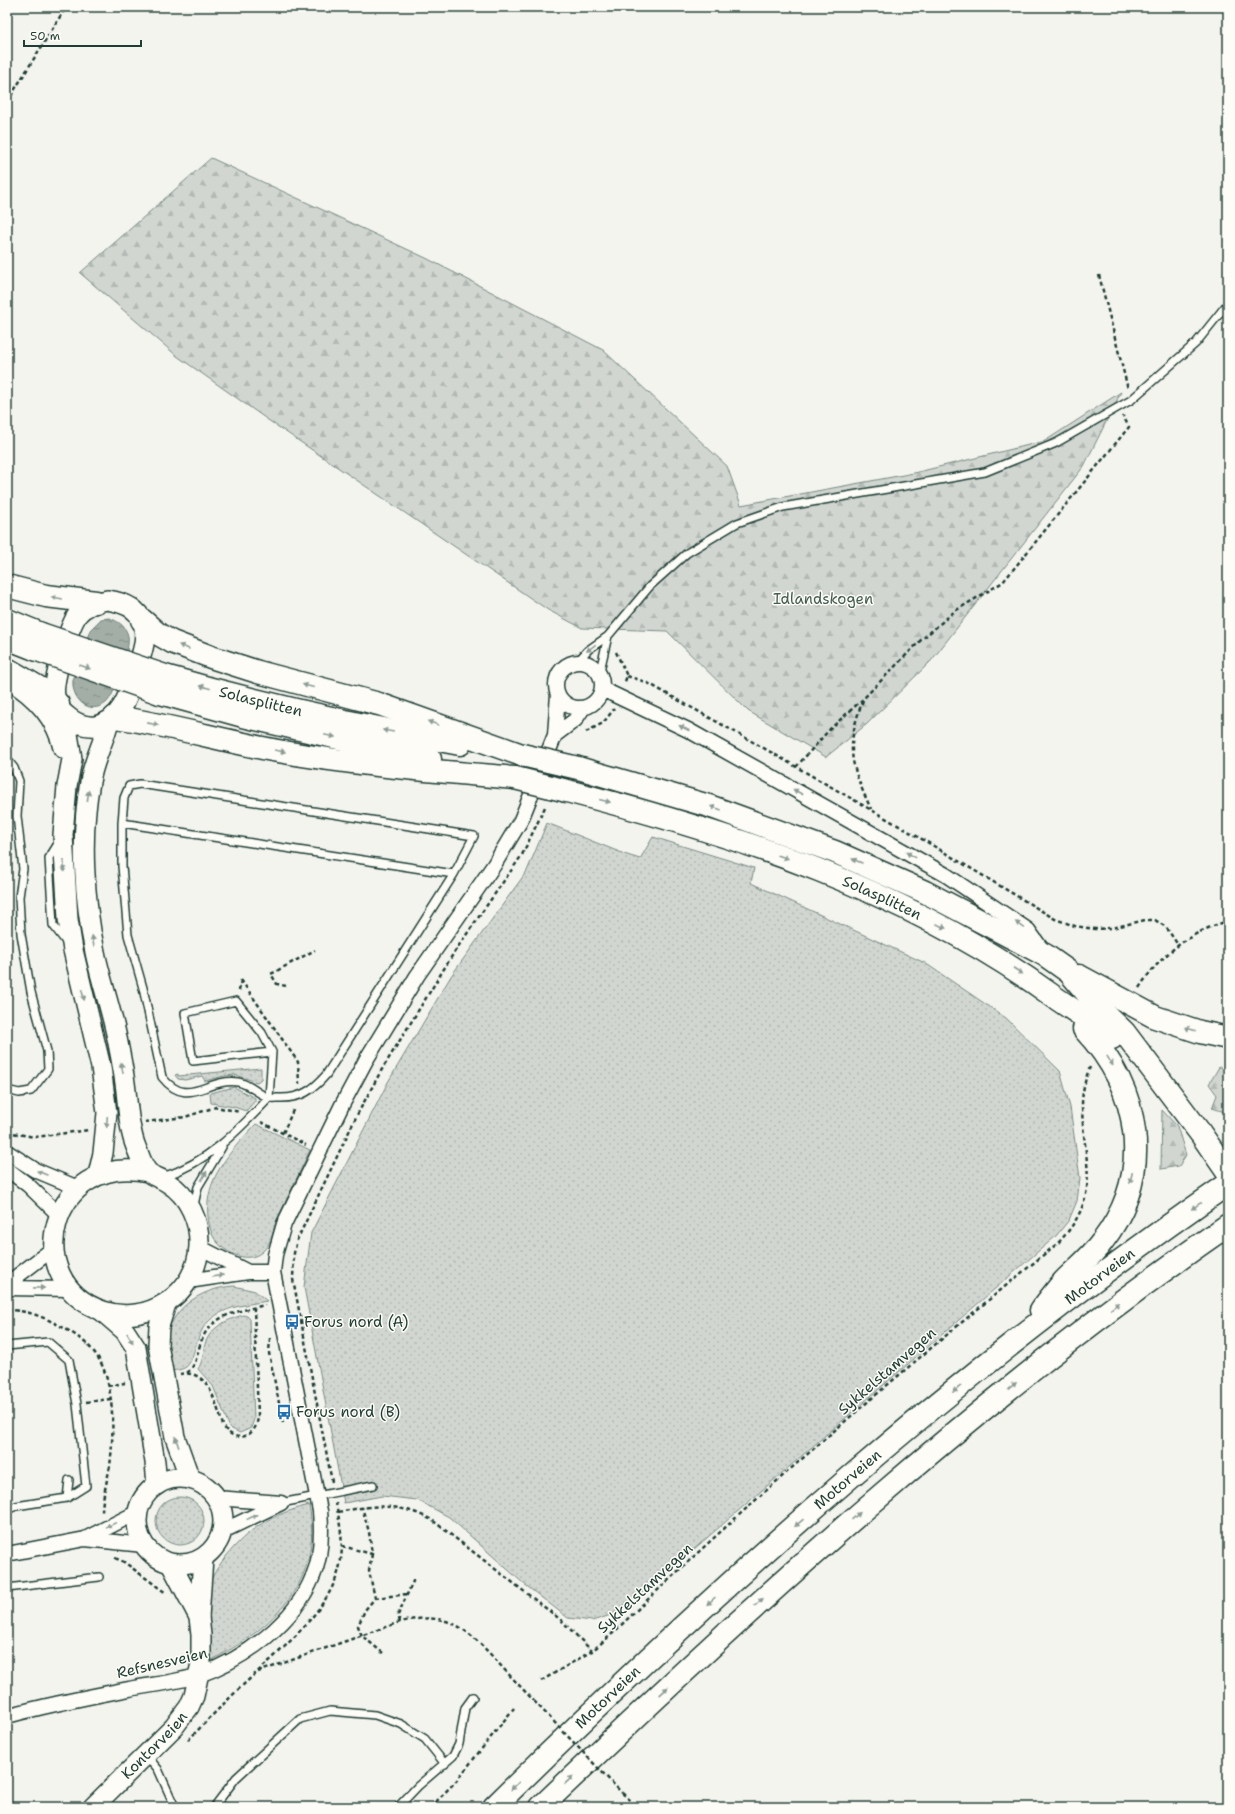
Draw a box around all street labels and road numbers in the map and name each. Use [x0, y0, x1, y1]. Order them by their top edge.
street label: Solasplitten [217, 681, 304, 721]
street label: Solasplitten [839, 871, 925, 925]
street label: Motorveien [1060, 1243, 1139, 1309]
street label: Sykkelstamvegen [834, 1323, 940, 1419]
street label: Motorveien [810, 1445, 885, 1514]
street label: Sykkelstamvegen [593, 1538, 697, 1638]
street label: Refsnesveien [115, 1643, 209, 1683]
street label: Motorveien [571, 1661, 645, 1733]
street label: Kontorveien [117, 1708, 192, 1783]

